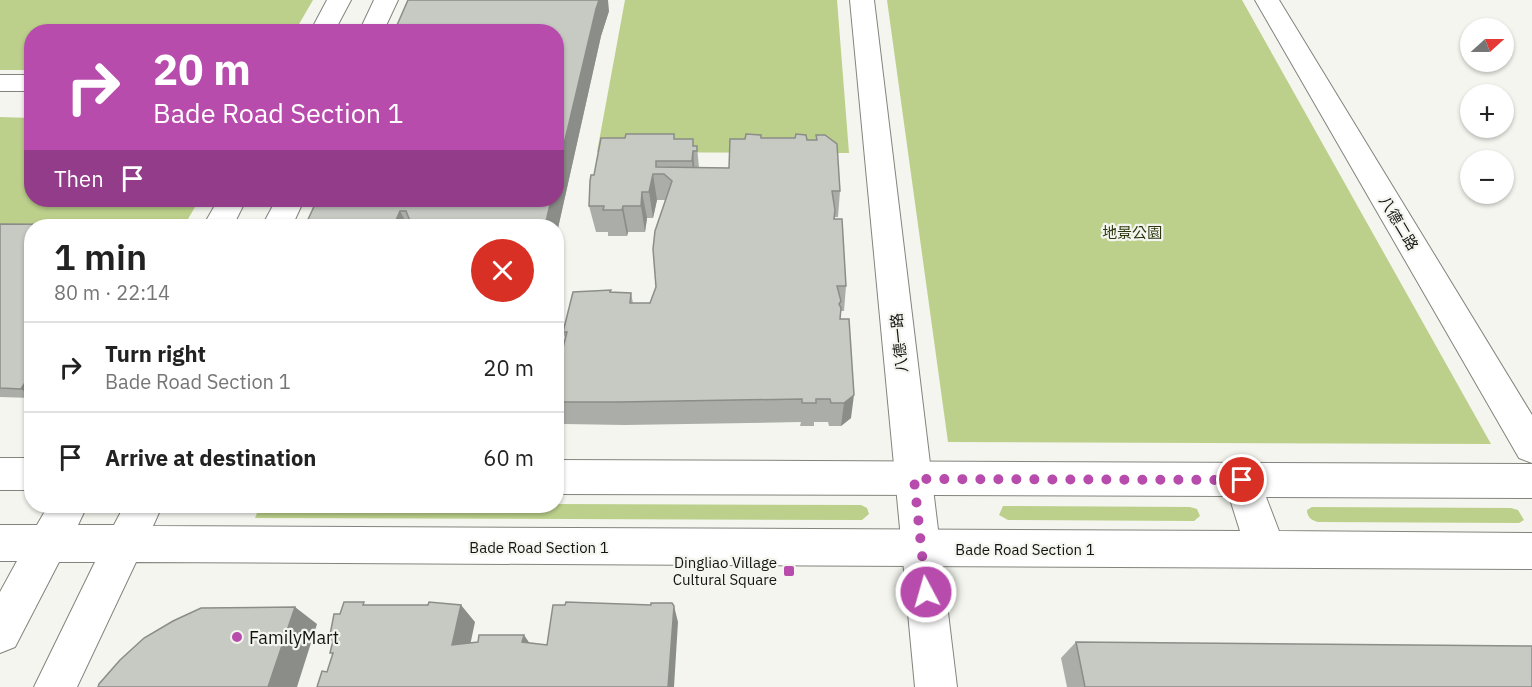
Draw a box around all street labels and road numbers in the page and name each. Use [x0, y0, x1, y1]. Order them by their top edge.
street label: 八德二路 [1375, 192, 1423, 254]
street label: 八德一路 [886, 312, 912, 374]
street label: Bade Road Section 1 [469, 538, 609, 557]
street label: Bade Road Section 1 [955, 540, 1095, 559]

